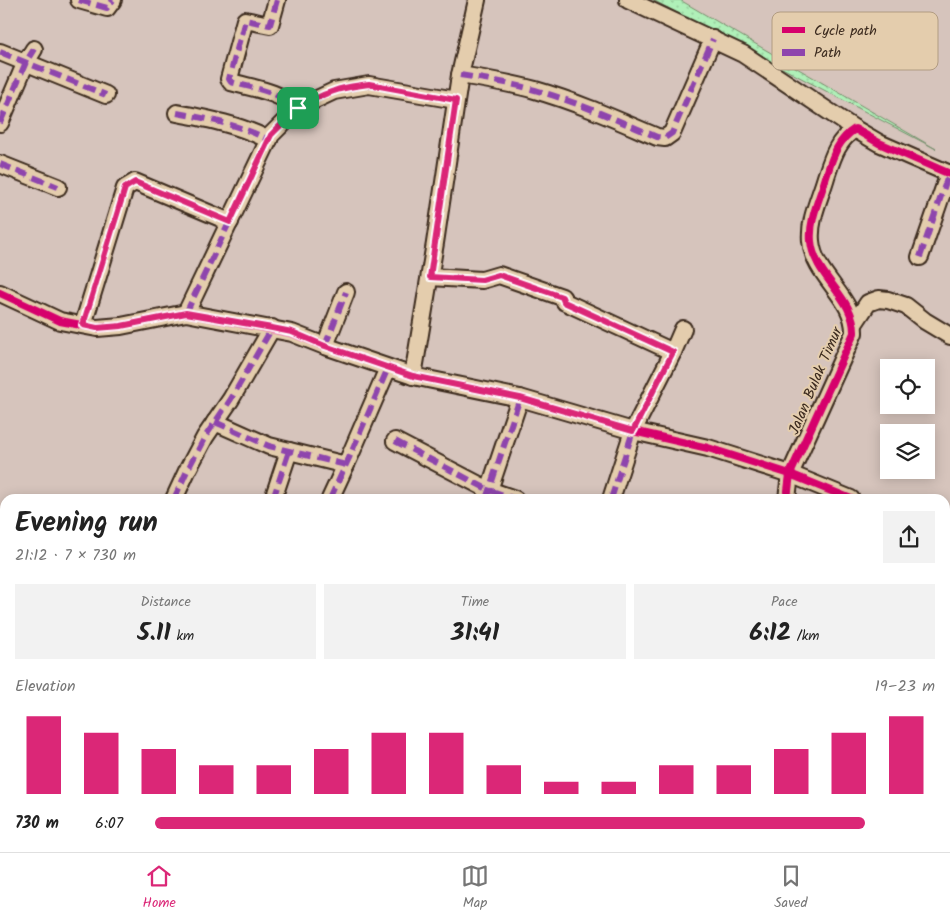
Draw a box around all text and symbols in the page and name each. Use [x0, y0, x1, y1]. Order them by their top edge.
legend [772, 12, 938, 70]
text: Cycle path [814, 20, 877, 42]
text: Path [814, 42, 841, 64]
pin [277, 87, 319, 129]
icon: arrive [284, 94, 312, 122]
street label: Jalan Bulak Timur [782, 322, 850, 439]
map controls [880, 359, 935, 479]
button: locate [880, 359, 935, 414]
button: layers [880, 424, 935, 479]
text: Evening run [15, 501, 158, 546]
button: share [883, 511, 935, 563]
text: 21:12 · 7 × 730 m [15, 543, 136, 568]
text: Distance [141, 591, 191, 613]
text: Time [461, 591, 489, 613]
text: Pace [771, 591, 798, 613]
text: 5.11 [137, 613, 171, 653]
text: 31:41 [451, 613, 499, 653]
text: 6:12 [749, 613, 791, 653]
text: km [171, 625, 194, 647]
text: /km [791, 625, 819, 647]
text: Elevation [15, 674, 76, 699]
text: 19–23 m [875, 674, 935, 699]
text: 730 m [15, 811, 59, 836]
text: 6:07 [95, 811, 123, 836]
tab: Home [143, 862, 176, 914]
tab: Map [461, 862, 489, 914]
tab: Saved [774, 862, 807, 914]

